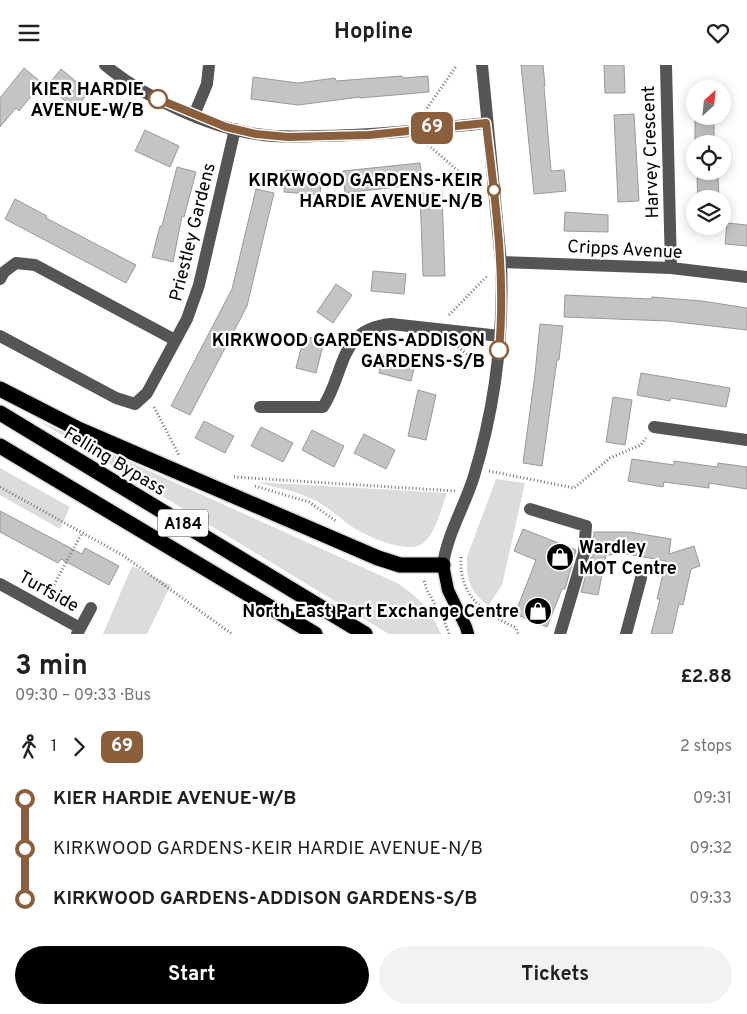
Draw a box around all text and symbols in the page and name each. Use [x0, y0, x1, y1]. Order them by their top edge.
icon: menu [15, 19, 43, 47]
text: Hopline [334, 19, 413, 46]
icon: heart [704, 19, 732, 47]
place label: KIER HARDIE AVENUE-W/B [31, 79, 144, 123]
north arrow [686, 80, 731, 125]
map controls [686, 80, 731, 235]
street label: Harvey Crescent [638, 85, 665, 219]
marker: KIER HARDIE AVENUE-W/B [148, 89, 168, 109]
line badge: 69 [410, 112, 454, 144]
text: 69 [421, 116, 443, 139]
button: locate [686, 135, 731, 180]
street label: Priestley Gardens [165, 161, 222, 304]
place label: KIRKWOOD GARDENS-KEIR HARDIE AVENUE-N/B [248, 170, 483, 214]
marker: KIRKWOOD GARDENS-KEIR HARDIE AVENUE-N/B [487, 183, 501, 197]
button: layers [686, 190, 731, 235]
street label: Cripps Avenue [567, 236, 683, 265]
place label: KIRKWOOD GARDENS-ADDISON GARDENS-S/B [212, 330, 485, 374]
marker: KIRKWOOD GARDENS-ADDISON GARDENS-S/B [489, 340, 509, 360]
street label: Felling Bypass [59, 423, 169, 502]
road number: A184 [158, 509, 208, 537]
place label: Wardley MOT Centre [579, 537, 677, 581]
shop icon: Wardley MOT Centre [545, 542, 575, 572]
street label: Turfside [14, 566, 83, 618]
shop icon: North East Part Exchange Centre [523, 596, 553, 626]
place label: North East Part Exchange Centre [242, 601, 519, 624]
text: 3 min [15, 649, 88, 685]
text: £2.88 [680, 665, 732, 689]
text: 09:30 – 09:33 · Bus [15, 686, 151, 706]
icon: walk [15, 733, 43, 761]
icon: forward [65, 733, 93, 761]
text: 69 [111, 735, 133, 758]
text: 1 [51, 737, 57, 757]
text: 2 stops [680, 737, 732, 757]
text: KIER HARDIE AVENUE-W/B [53, 787, 296, 811]
text: 09:31 [693, 789, 732, 809]
text: KIRKWOOD GARDENS-KEIR HARDIE AVENUE-N/B [53, 837, 483, 861]
text: 09:32 [689, 839, 732, 859]
text: KIRKWOOD GARDENS-ADDISON GARDENS-S/B [53, 887, 477, 911]
text: 09:33 [689, 889, 732, 909]
button: Start [15, 946, 369, 1004]
button: Tickets [379, 946, 732, 1004]

